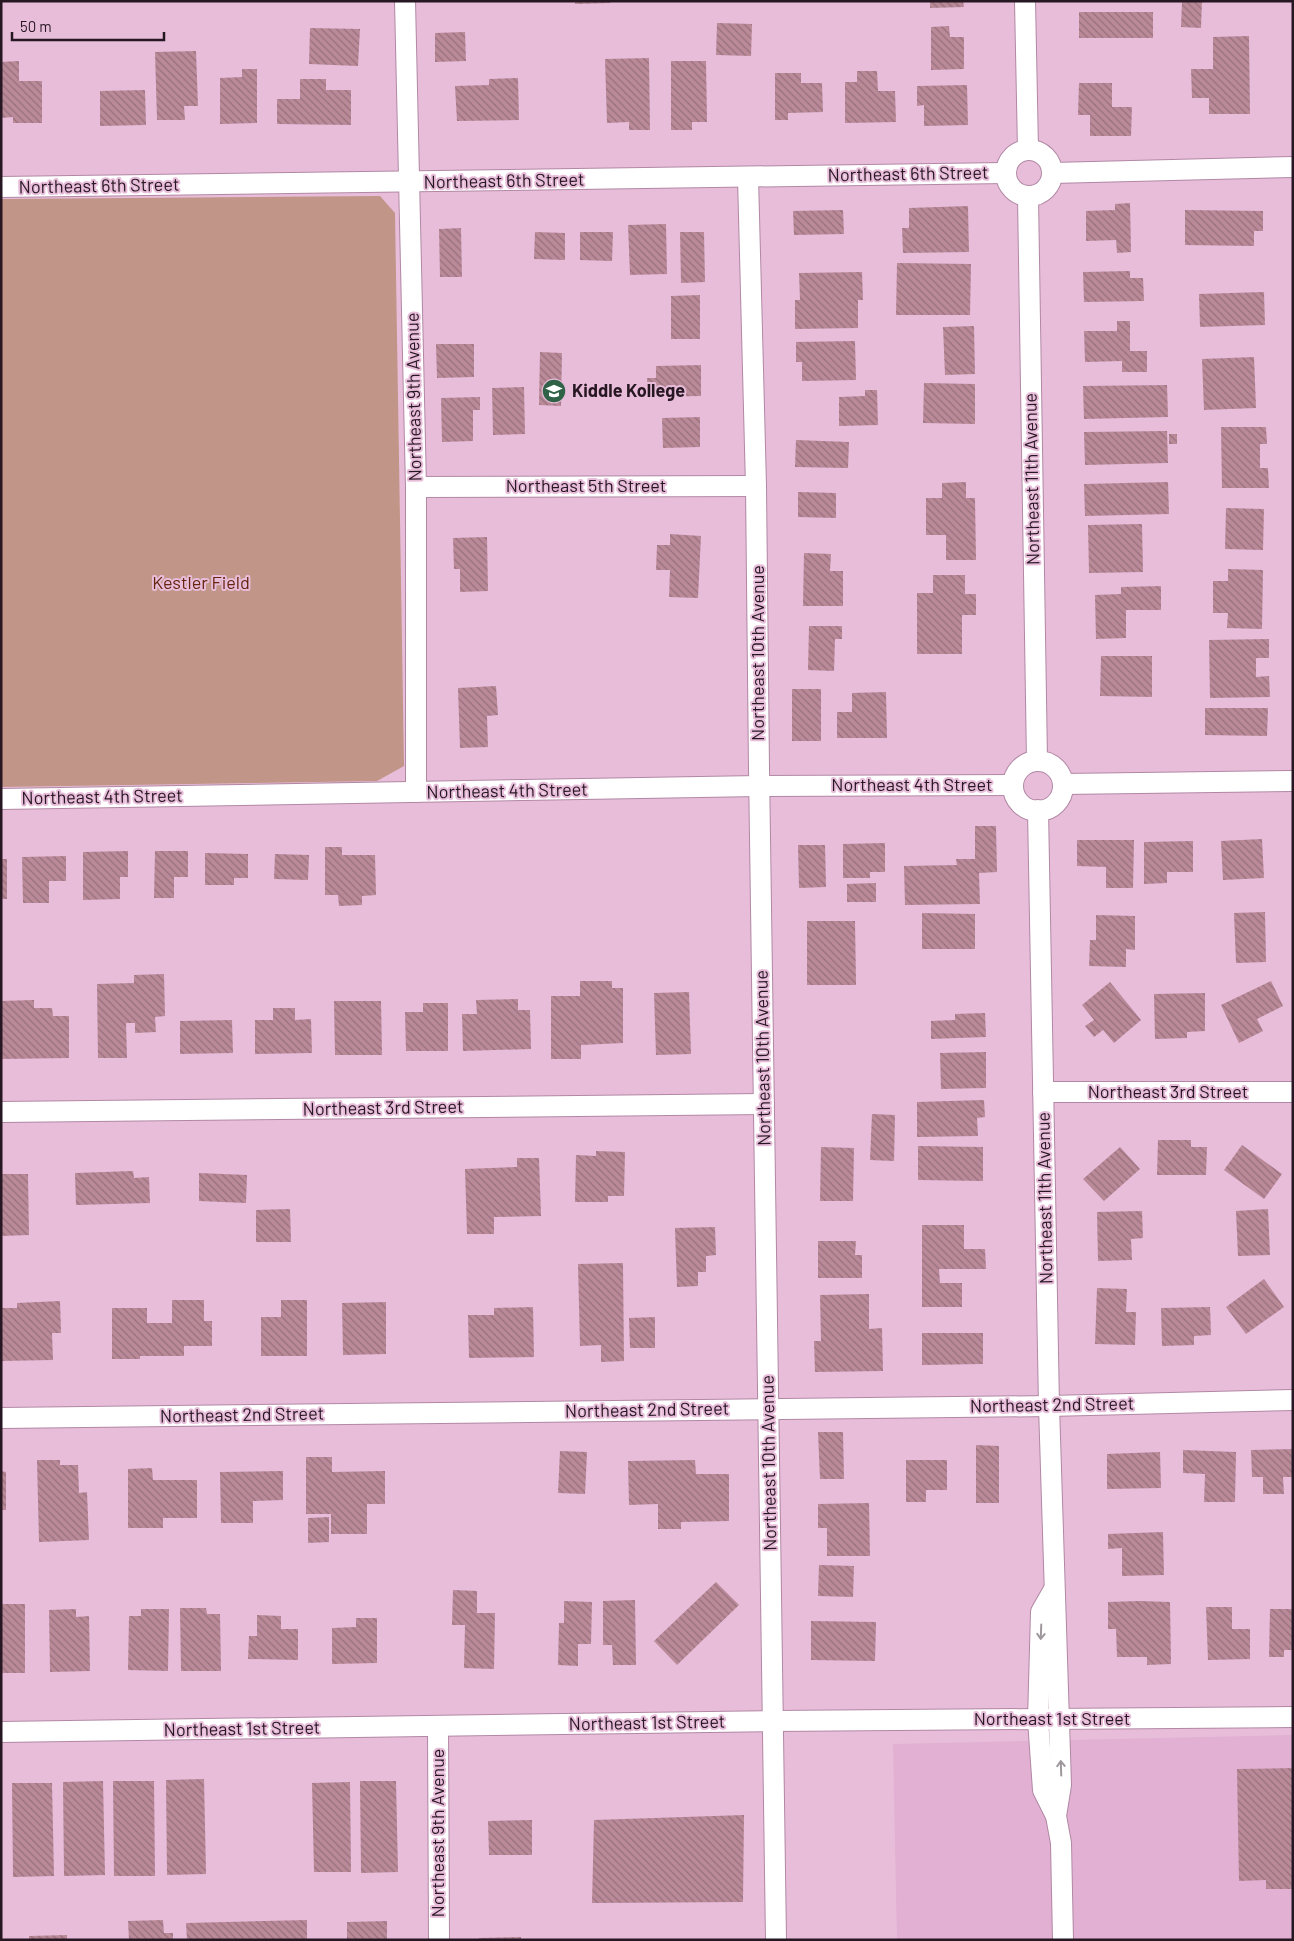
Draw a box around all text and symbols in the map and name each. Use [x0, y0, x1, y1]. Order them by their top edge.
scale bar [12, 10, 165, 42]
text: 50 m [20, 17, 52, 35]
street label: Northeast 6th Street [827, 161, 988, 185]
street label: Northeast 6th Street [423, 168, 584, 192]
street label: Northeast 6th Street [18, 173, 179, 197]
street label: Northeast 9th Avenue [401, 312, 425, 482]
school or university icon: Kiddle Kollege [541, 378, 567, 404]
place label: Kiddle Kollege [572, 379, 685, 401]
street label: Northeast 11th Avenue [1018, 393, 1044, 565]
street label: Northeast 5th Street [506, 474, 666, 496]
street label: Northeast 10th Avenue [746, 565, 768, 741]
park label: Kestler Field [152, 571, 250, 593]
street label: Northeast 4th Street [831, 773, 993, 795]
street label: Northeast 4th Street [426, 778, 588, 802]
street label: Northeast 4th Street [21, 784, 183, 808]
street label: Northeast 10th Avenue [749, 970, 775, 1146]
street label: Northeast 3rd Street [1088, 1080, 1248, 1102]
street label: Northeast 3rd Street [302, 1095, 464, 1119]
street label: Northeast 11th Avenue [1031, 1112, 1057, 1284]
street label: Northeast 10th Avenue [755, 1375, 781, 1551]
street label: Northeast 2nd Street [970, 1392, 1134, 1416]
street label: Northeast 2nd Street [565, 1397, 729, 1421]
street label: Northeast 2nd Street [160, 1402, 324, 1426]
one-way arrow [1036, 1624, 1046, 1640]
street label: Northeast 1st Street [974, 1707, 1130, 1729]
street label: Northeast 1st Street [568, 1710, 725, 1734]
street label: Northeast 1st Street [163, 1716, 320, 1740]
street label: Northeast 9th Avenue [426, 1749, 448, 1917]
one-way arrow [1056, 1760, 1065, 1776]

